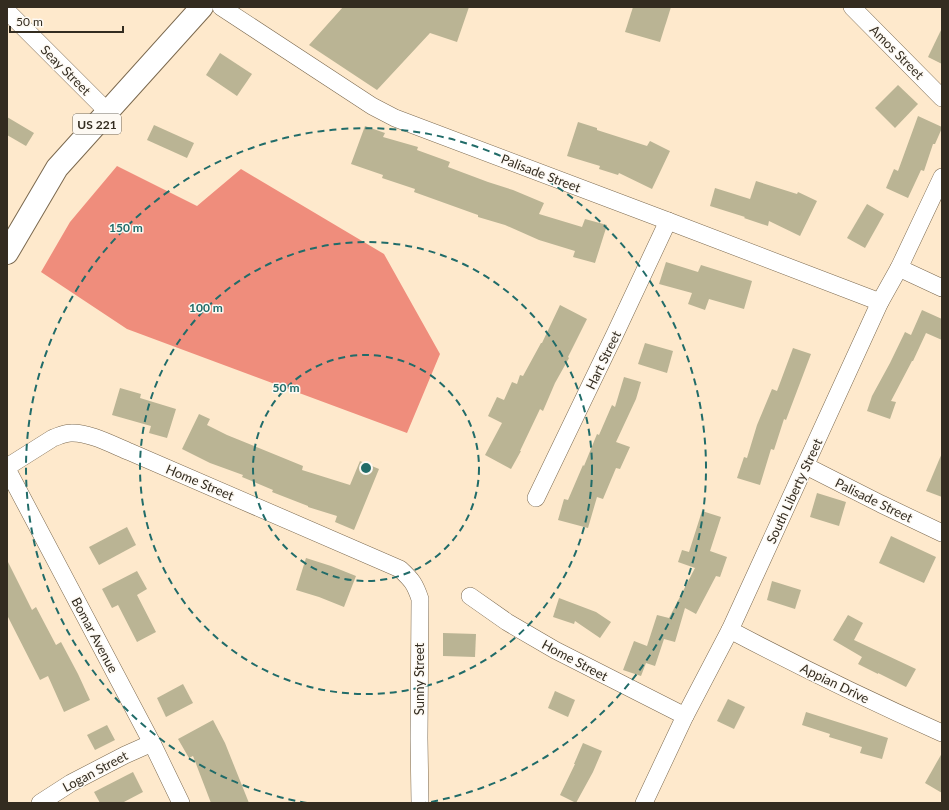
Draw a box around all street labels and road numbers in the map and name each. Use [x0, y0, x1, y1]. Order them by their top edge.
street label: Amos Street [867, 22, 928, 83]
street label: Seay Street [38, 42, 95, 99]
road number: US 221 [73, 114, 121, 134]
street label: Palisade Street [499, 150, 583, 196]
street label: Hart Street [582, 328, 624, 392]
street label: South Liberty Street [763, 436, 826, 546]
street label: Home Street [164, 461, 237, 504]
street label: Palisade Street [833, 474, 916, 526]
street label: Bomar Avenue [68, 594, 122, 676]
street label: Home Street [539, 636, 611, 684]
street label: Sunny Street [411, 642, 427, 715]
street label: Appian Drive [798, 659, 872, 707]
street label: Logan Street [60, 747, 131, 795]

